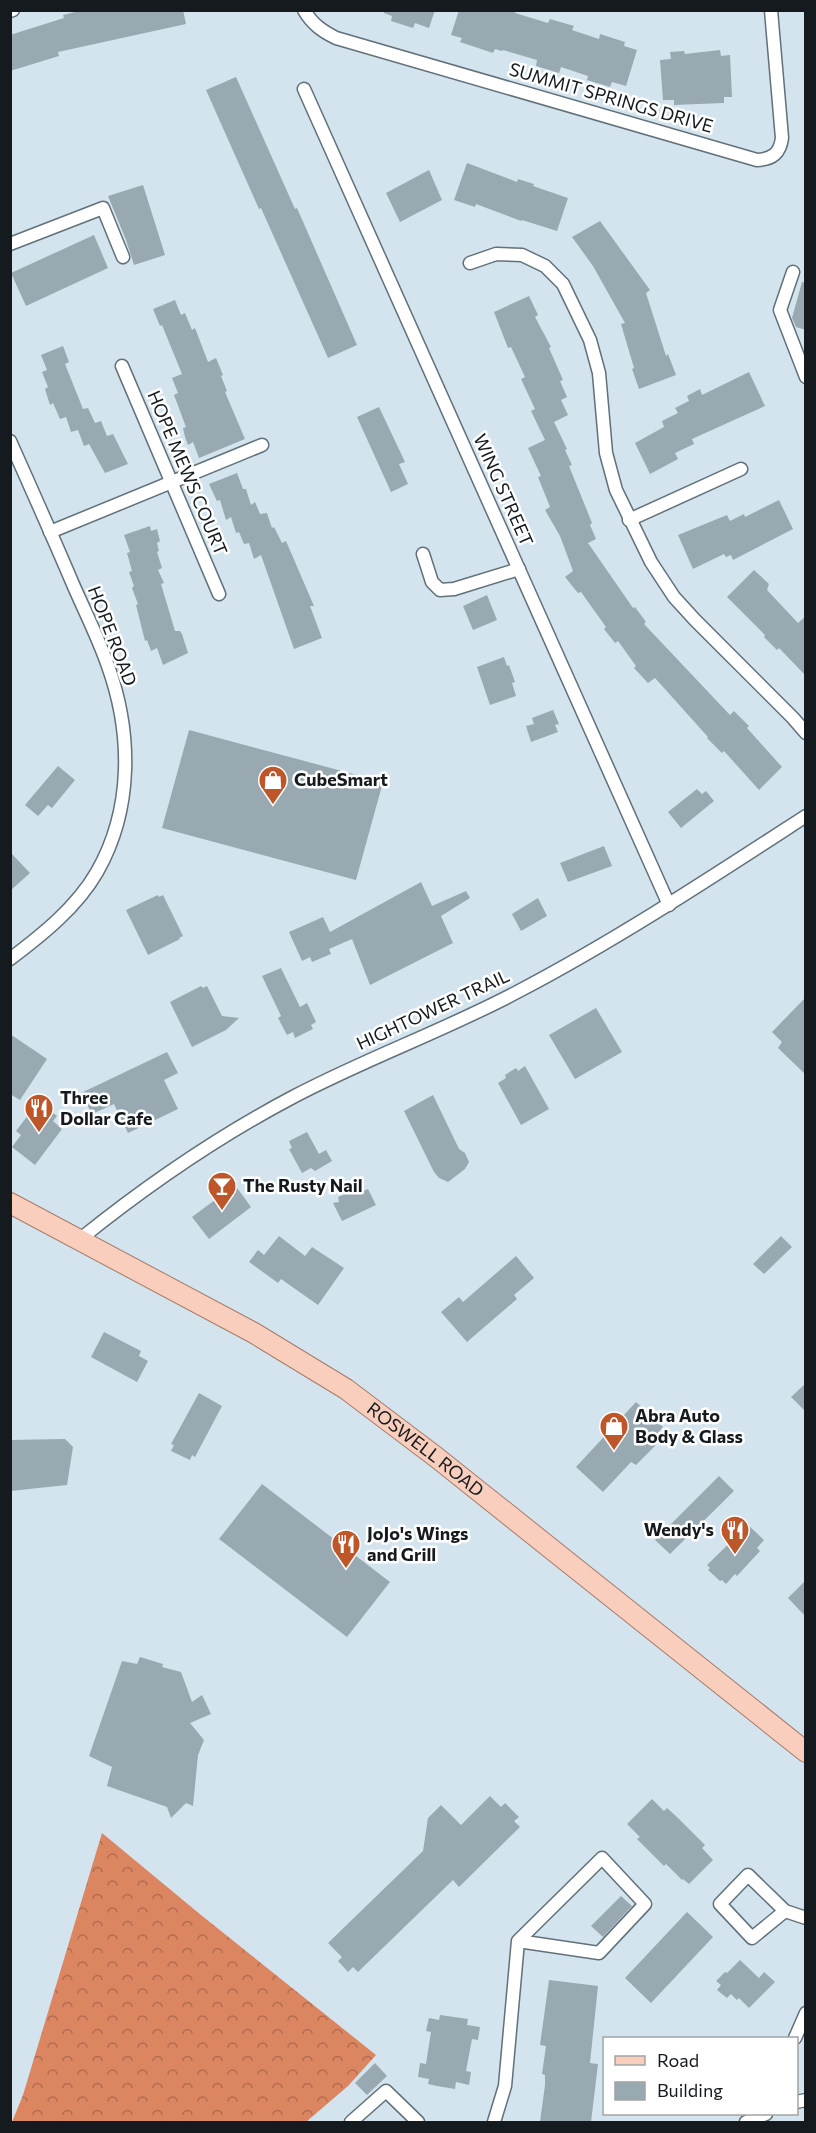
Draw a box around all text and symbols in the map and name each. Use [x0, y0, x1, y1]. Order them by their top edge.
street label: SUMMIT SPRINGS DRIVE [507, 57, 716, 137]
street label: HOPE MEWS COURT [143, 387, 233, 558]
street label: WING STREET [469, 430, 538, 549]
street label: HOPE ROAD [84, 583, 142, 689]
shop icon: CubeSmart [257, 764, 289, 806]
place label: CubeSmart [294, 768, 388, 790]
street label: HIGHTOWER TRAIL [353, 964, 513, 1054]
place label: Three Dollar Cafe [60, 1086, 152, 1129]
restaurant icon: Three Dollar Cafe [23, 1092, 55, 1134]
bar icon: The Rusty Nail [206, 1170, 238, 1212]
place label: The Rusty Nail [243, 1174, 363, 1196]
street label: ROSWELL ROAD [363, 1397, 489, 1501]
place label: Abra Auto Body & Glass [635, 1404, 743, 1447]
shop icon: Abra Auto Body & Glass [598, 1410, 630, 1452]
restaurant icon: Wendy's [719, 1514, 751, 1556]
place label: Wendy's [644, 1518, 714, 1540]
place label: JoJo's Wings and Grill [367, 1522, 468, 1565]
restaurant icon: JoJo's Wings and Grill [330, 1528, 362, 1570]
legend [603, 2037, 798, 2115]
text: Road [657, 2049, 699, 2071]
text: Building [657, 2079, 723, 2101]

